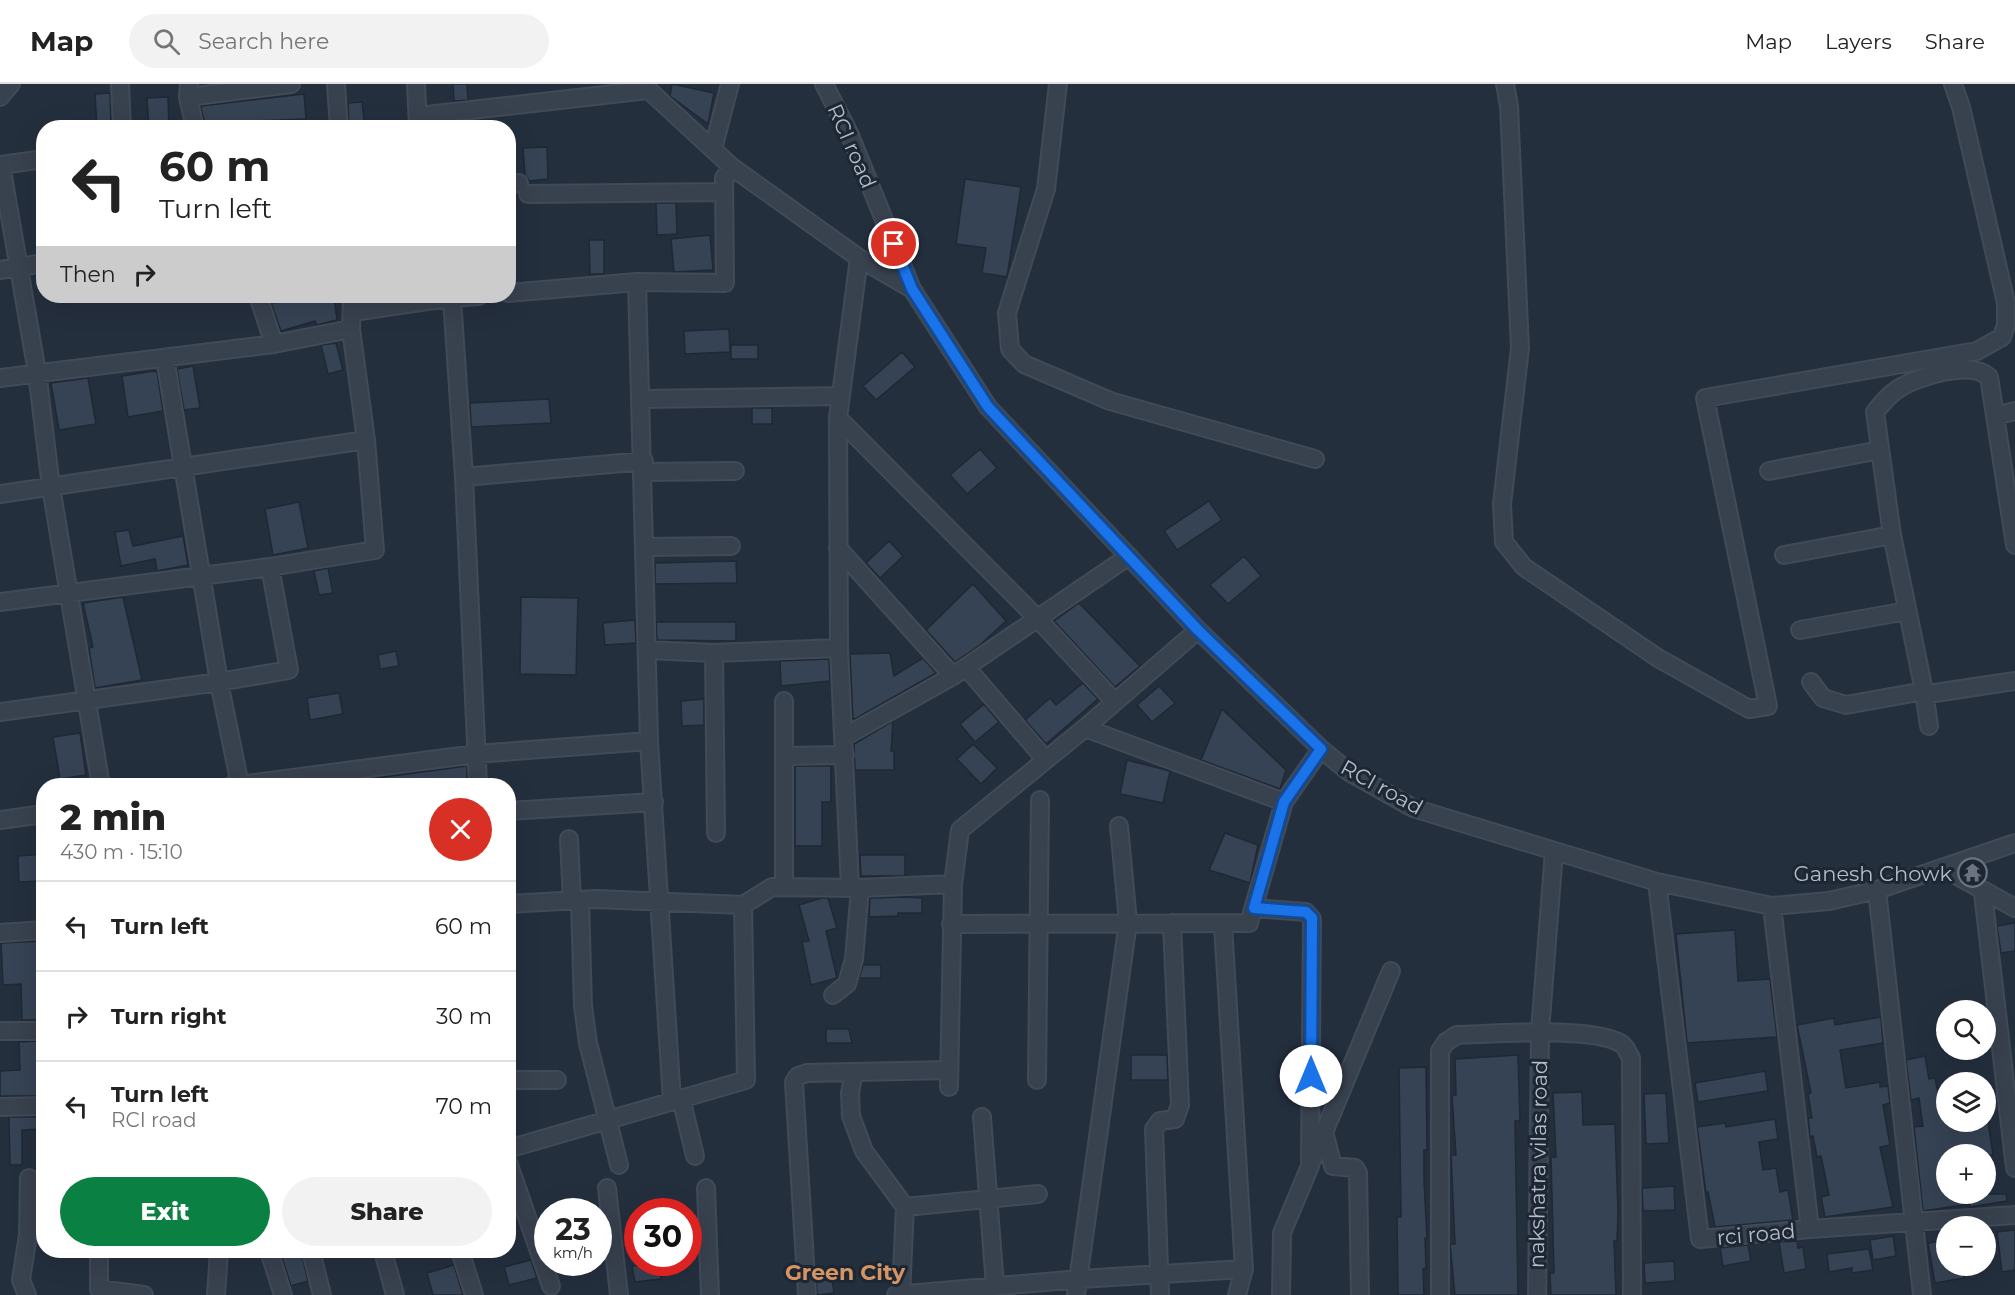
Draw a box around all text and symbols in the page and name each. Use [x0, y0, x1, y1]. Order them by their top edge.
search box [129, 14, 549, 68]
text: Map [30, 24, 93, 58]
icon: search [150, 25, 183, 58]
text: Search here [198, 28, 329, 55]
text: Map [1745, 29, 1792, 54]
text: Layers [1825, 29, 1892, 54]
text: Share [1925, 29, 1985, 54]
street label: RCI road [822, 100, 882, 192]
text: 60 m [159, 140, 270, 192]
icon: left [60, 144, 138, 222]
text: Turn left [159, 192, 272, 225]
pin [868, 218, 919, 269]
icon: arrive [877, 227, 910, 260]
icon: right [128, 258, 161, 291]
text: Then [60, 261, 116, 288]
street label: RCI road [1337, 754, 1427, 820]
text: 2 min [60, 795, 166, 839]
button: close [429, 798, 492, 861]
text: 430 m · 15:10 [60, 840, 183, 864]
temple icon: Ganesh Chowk [1957, 857, 1989, 889]
place label: Ganesh Chowk [1794, 861, 1952, 886]
icon: left [60, 910, 93, 943]
text: Turn left [111, 913, 209, 940]
text: 60 m [435, 913, 492, 940]
icon: right [60, 1000, 93, 1033]
map controls [1936, 1000, 1996, 1276]
button: search [1936, 1000, 1996, 1060]
text: Turn right [111, 1003, 226, 1030]
text: 30 m [436, 1003, 492, 1030]
position arrow [1279, 1044, 1343, 1108]
street label: nakshatra vilas road [1524, 1060, 1552, 1268]
button: layers [1936, 1072, 1996, 1132]
text: Turn left [111, 1081, 209, 1108]
icon: left [60, 1090, 93, 1123]
text: 70 m [436, 1093, 492, 1120]
text: RCI road [111, 1108, 197, 1132]
button: + [1936, 1144, 1996, 1204]
button: Exit [60, 1177, 270, 1246]
button: Share [282, 1177, 492, 1246]
speed limit sign: 30 [624, 1198, 702, 1276]
text: 23 [555, 1211, 591, 1248]
button: − [1936, 1216, 1996, 1276]
street label: rci road [1716, 1218, 1796, 1250]
text: km/h [553, 1243, 593, 1262]
district label: Green City [785, 1259, 906, 1286]

